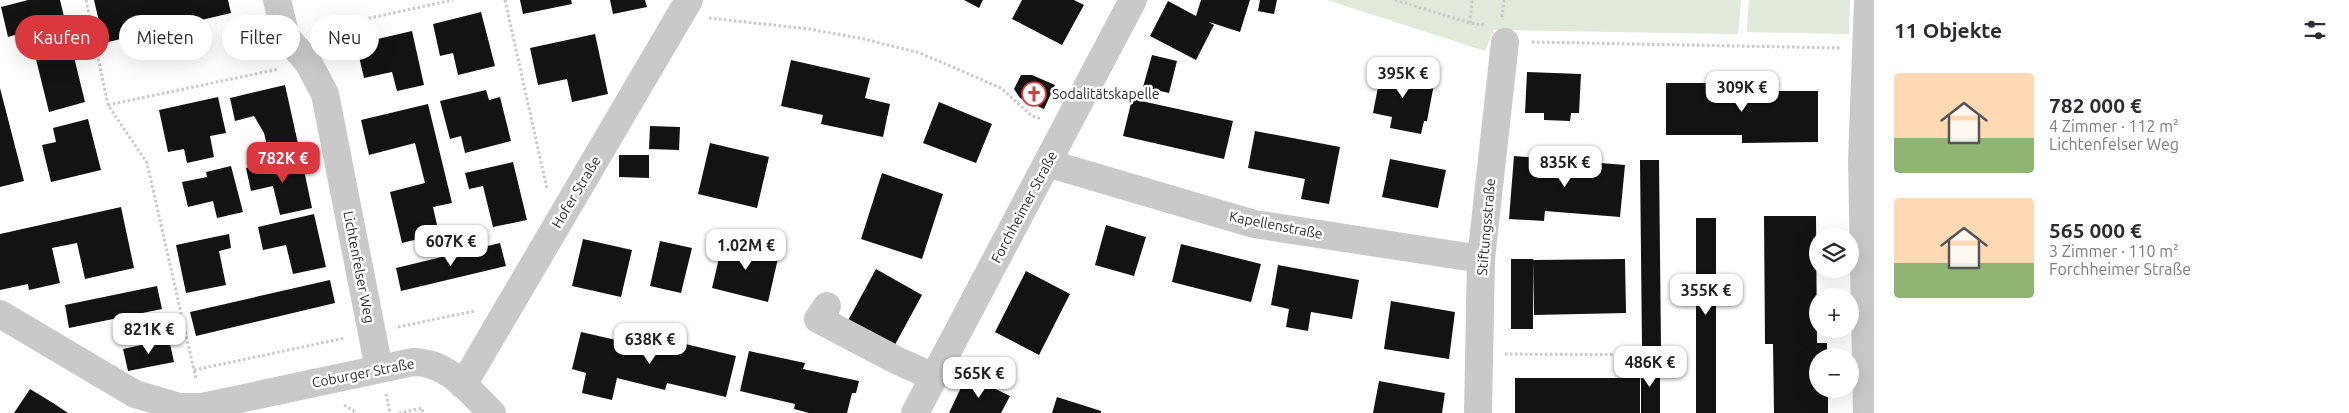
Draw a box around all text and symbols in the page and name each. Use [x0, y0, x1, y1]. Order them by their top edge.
chip: Kaufen [15, 15, 109, 60]
chip: Mieten [119, 15, 212, 60]
chip: Filter [222, 15, 300, 60]
chip: Neu [310, 15, 379, 60]
icon: filters [2301, 16, 2329, 44]
text: 11 Objekte [1894, 18, 2002, 42]
pin: 395K € [1362, 56, 1444, 99]
text: 395K € [1378, 64, 1428, 82]
pin: 309K € [1701, 70, 1783, 113]
text: 309K € [1717, 78, 1767, 96]
church icon: Sodalitätskapelle [1021, 81, 1047, 107]
place label: Sodalitätskapelle [1052, 86, 1159, 102]
icon: home [1934, 93, 1994, 153]
text: 782 000 € [2049, 93, 2142, 117]
text: 4 Zimmer · 112 m² [2049, 117, 2179, 135]
text: Lichtenfelser Weg [2049, 135, 2179, 153]
pin: 782K € [242, 142, 324, 184]
pin: 835K € [1524, 146, 1606, 188]
street label: Forchheimer Straße [988, 148, 1060, 266]
text: 782K € [258, 149, 308, 167]
street label: Hofer Straße [548, 153, 604, 231]
text: 835K € [1540, 153, 1590, 171]
street label: Stiftungsstraße [1474, 178, 1498, 276]
street label: Kapellenstraße [1228, 208, 1324, 242]
street label: Lichtenfelser Weg [340, 210, 378, 324]
icon: home [1934, 218, 1994, 278]
text: 565 000 € [2049, 218, 2142, 242]
pin: 607K € [410, 224, 492, 267]
pin: 1.02M € [700, 228, 792, 271]
map controls [1809, 228, 1859, 398]
button: layers [1809, 228, 1859, 278]
text: 607K € [426, 232, 476, 250]
text: 1.02M € [717, 236, 775, 254]
text: 3 Zimmer · 110 m² [2049, 242, 2179, 260]
text: Forchheimer Straße [2049, 260, 2191, 278]
pin: 355K € [1665, 274, 1747, 316]
text: 355K € [1681, 281, 1731, 299]
button: + [1809, 288, 1859, 338]
pin: 821K € [108, 312, 190, 355]
text: 821K € [124, 320, 174, 338]
pin: 638K € [609, 322, 691, 365]
text: 638K € [625, 330, 675, 348]
pin: 486K € [1609, 346, 1691, 388]
button: − [1809, 348, 1859, 398]
text: 486K € [1625, 353, 1675, 371]
street label: Coburger Straße [310, 355, 416, 391]
pin: 565K € [938, 356, 1020, 399]
text: 565K € [954, 364, 1004, 382]

